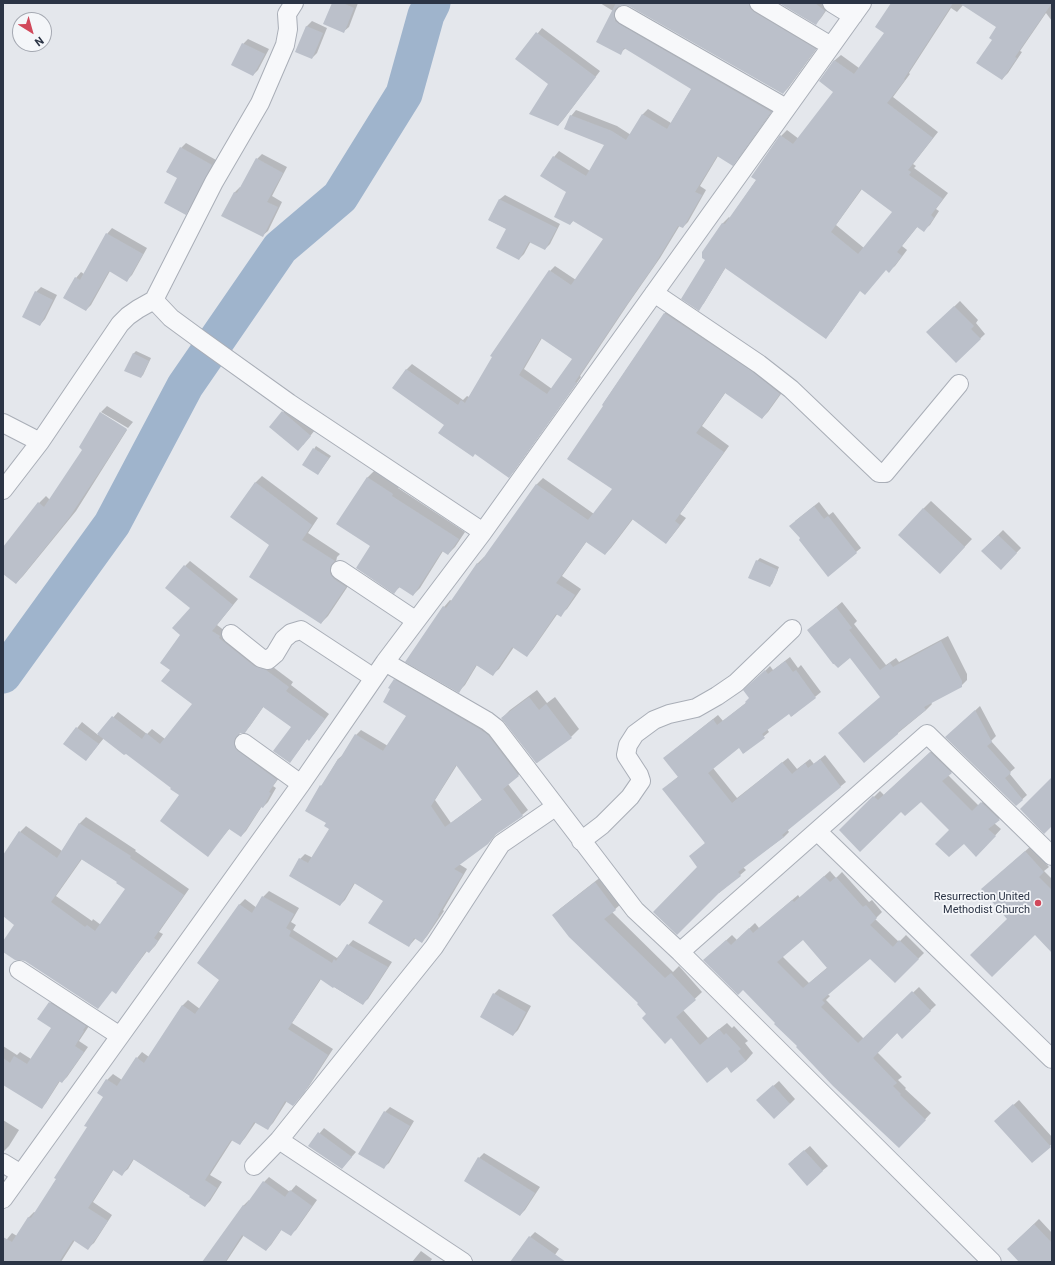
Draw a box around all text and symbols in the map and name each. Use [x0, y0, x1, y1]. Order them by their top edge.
north arrow [12, 12, 52, 52]
text: N [32, 34, 46, 49]
place label: Resurrection United Methodist Church [934, 890, 1030, 916]
marker: Resurrection United Methodist Church [1033, 898, 1043, 908]

